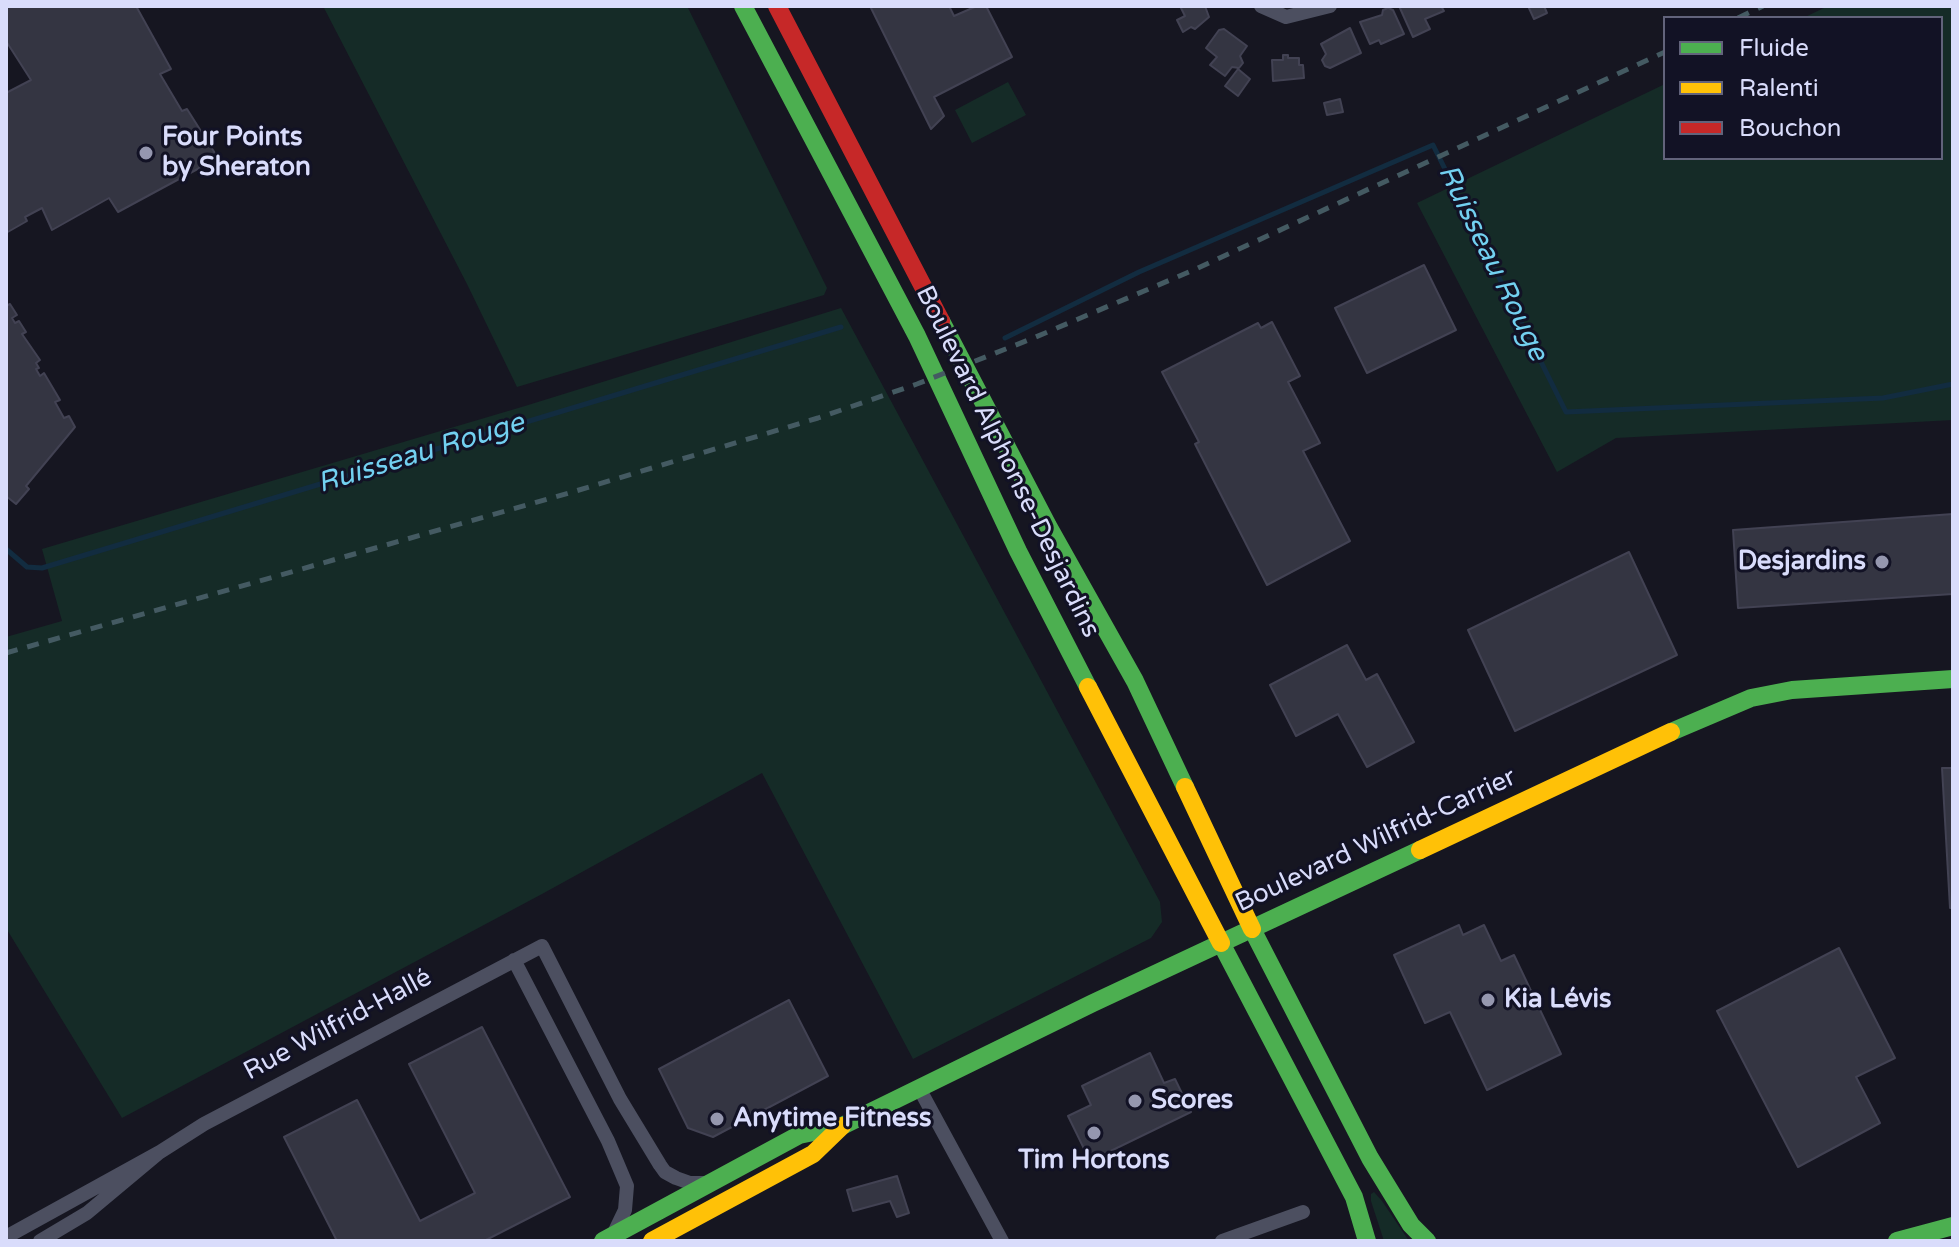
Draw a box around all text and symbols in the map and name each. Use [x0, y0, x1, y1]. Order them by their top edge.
legend [1663, 16, 1943, 160]
text: Fluide [1739, 34, 1809, 63]
text: Ralenti [1739, 74, 1819, 103]
text: Bouchon [1739, 114, 1841, 143]
place label: Four Points by Sheraton [162, 122, 311, 184]
marker: Four Points by Sheraton [137, 144, 155, 162]
water label: Ruisseau Rouge [1430, 159, 1554, 367]
street label: Boulevard Alphonse-Desjardins [908, 281, 1106, 643]
water label: Ruisseau Rouge [314, 407, 528, 501]
place label: Desjardins [1738, 546, 1866, 578]
marker: Desjardins [1873, 553, 1891, 571]
street label: Boulevard Wilfrid-Carrier [1231, 762, 1521, 920]
street label: Rue Wilfrid-Hallé [239, 962, 437, 1088]
place label: Kia Lévis [1504, 984, 1612, 1016]
marker: Kia Lévis [1479, 991, 1497, 1009]
place label: Scores [1151, 1085, 1233, 1117]
marker: Scores [1126, 1092, 1144, 1110]
place label: Anytime Fitness [733, 1103, 932, 1135]
marker: Anytime Fitness [708, 1110, 726, 1128]
marker: Tim Hortons [1085, 1124, 1103, 1142]
place label: Tim Hortons [1018, 1145, 1170, 1177]

